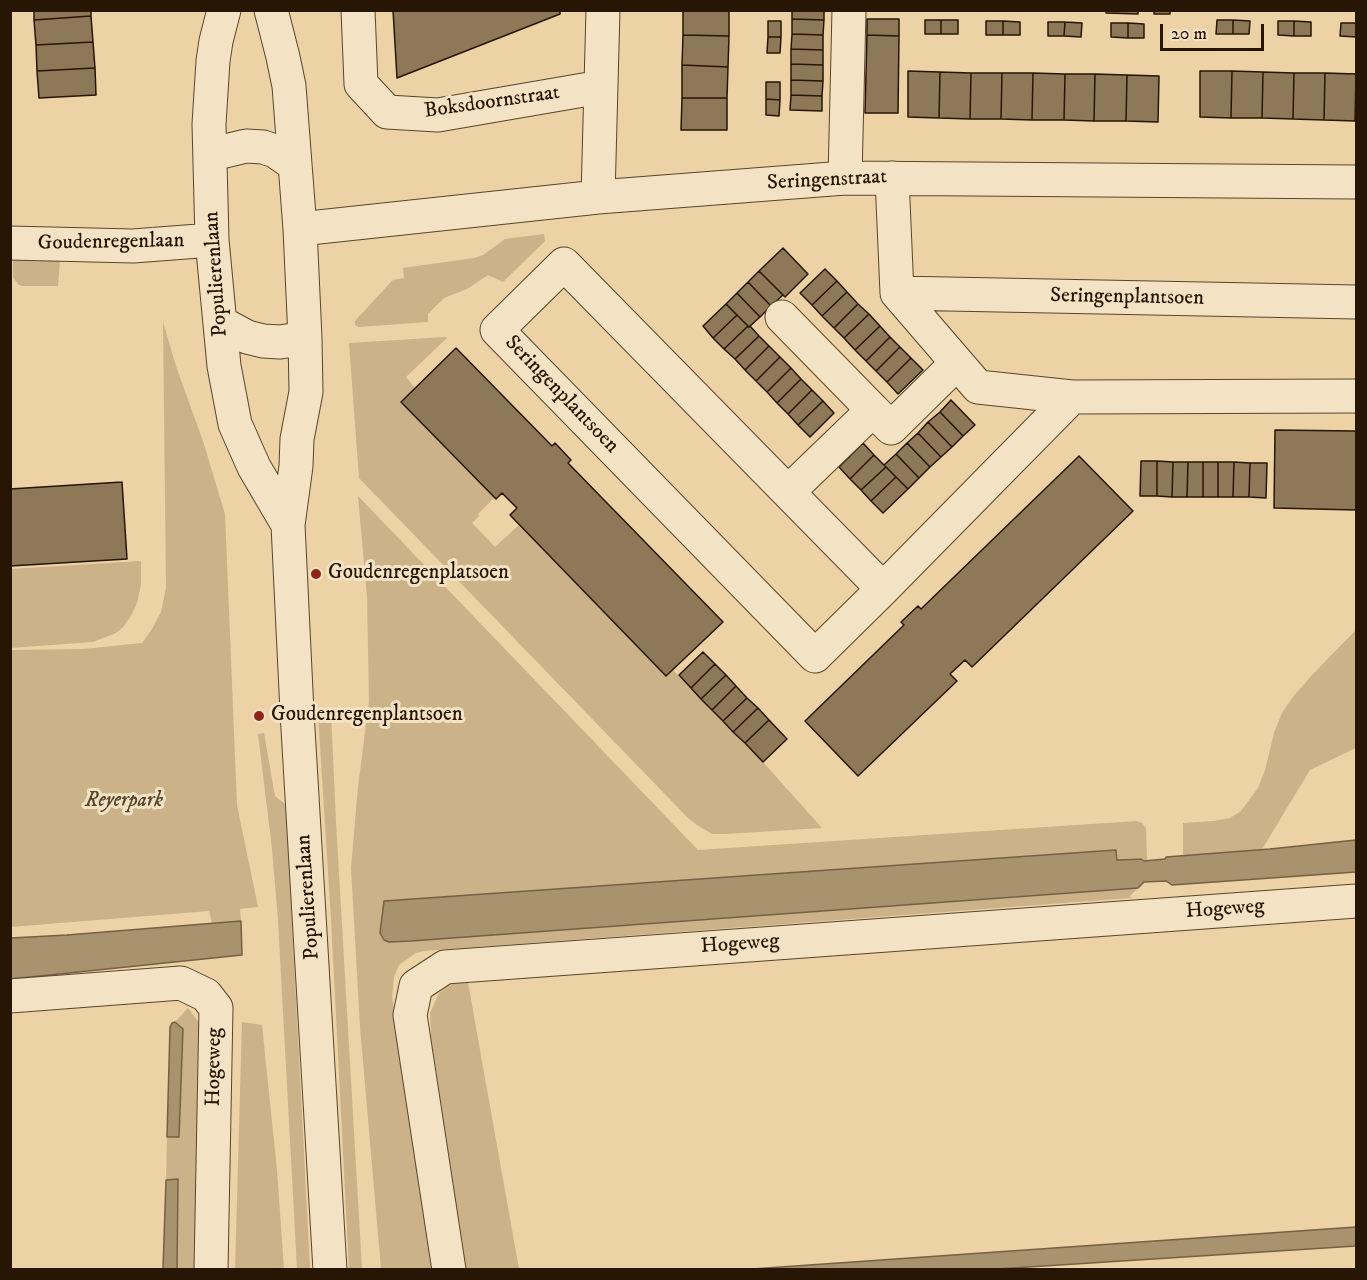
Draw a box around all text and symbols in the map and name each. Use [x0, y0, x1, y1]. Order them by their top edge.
scale bar [1163, 12, 1266, 50]
text: 20 m [1171, 23, 1207, 45]
street label: Boksdoornstraat [423, 81, 561, 125]
street label: Seringenstraat [766, 165, 888, 197]
street label: Populierenlaan [200, 210, 234, 338]
street label: Goudenregenlaan [37, 229, 185, 257]
street label: Seringenplantsoen [1050, 284, 1204, 312]
street label: Seringenplantsoen [498, 331, 624, 459]
place label: Goudenregenplatsoen [328, 561, 509, 587]
marker: Goudenregenplatsoen [309, 567, 323, 581]
place label: Goudenregenplantsoen [271, 703, 463, 729]
marker: Goudenregenplantsoen [252, 709, 266, 723]
park label: Reyerpark [85, 789, 163, 815]
street label: Populierenlaan [292, 833, 326, 961]
street label: Hogeweg [1185, 895, 1265, 925]
street label: Hogeweg [700, 930, 780, 960]
street label: Hogeweg [202, 1027, 228, 1107]

